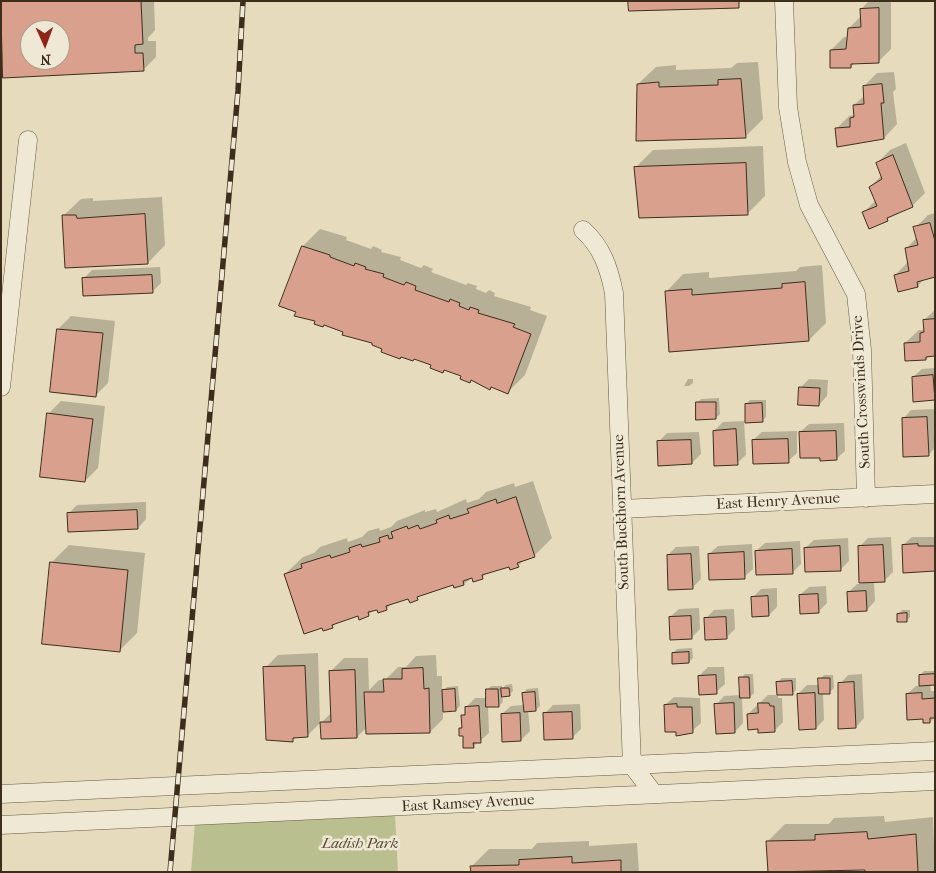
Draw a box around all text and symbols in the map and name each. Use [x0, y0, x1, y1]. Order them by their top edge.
north arrow [20, 20, 70, 70]
text: N [40, 51, 51, 68]
street label: South Crosswinds Drive [849, 315, 875, 469]
street label: South Buckhorn Avenue [610, 434, 634, 590]
street label: East Henry Avenue [716, 490, 840, 514]
street label: East Ramsey Avenue [401, 792, 535, 816]
park label: Ladish Park [322, 835, 398, 853]

